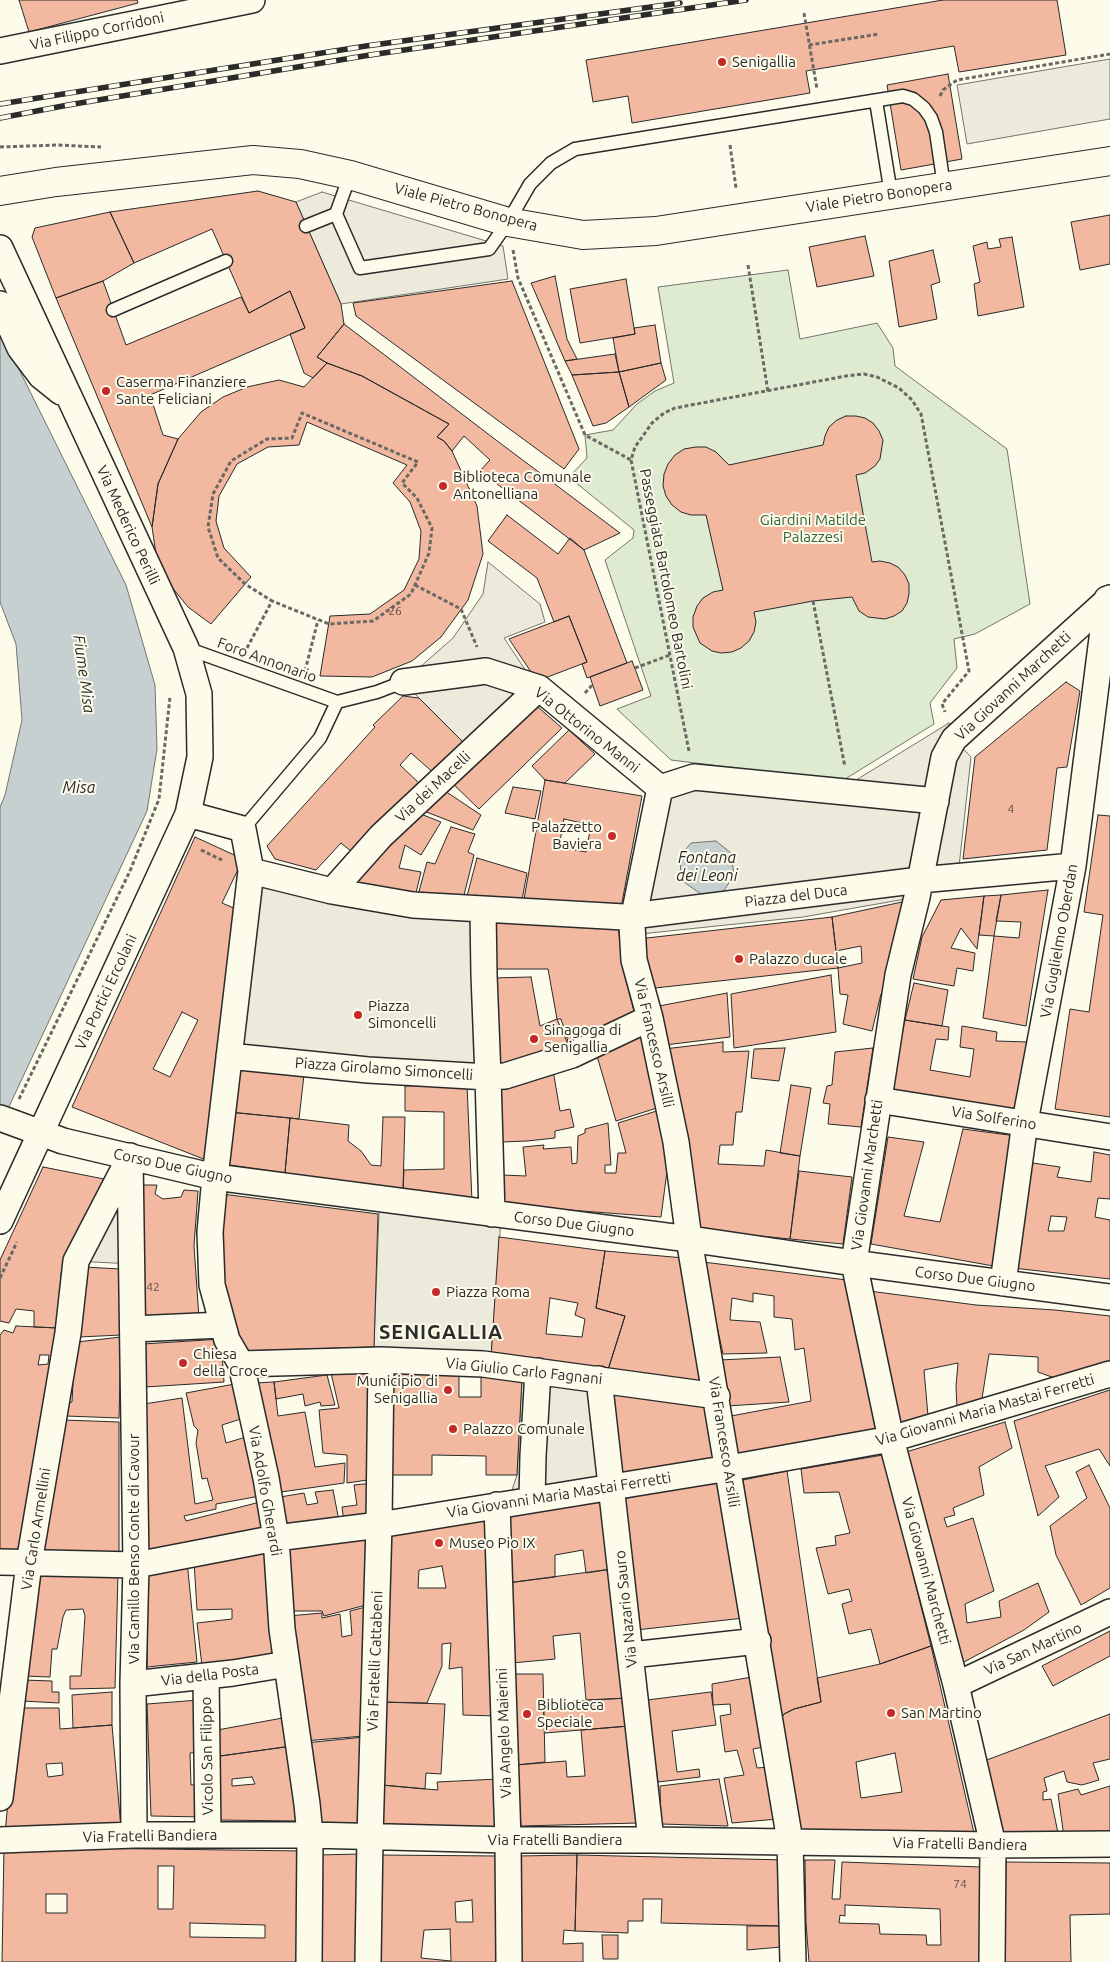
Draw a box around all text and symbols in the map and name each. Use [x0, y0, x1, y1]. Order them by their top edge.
street label: Via Filippo Corridoni [28, 8, 166, 54]
place label: Senigallia [732, 53, 796, 71]
marker: Senigallia [716, 56, 728, 68]
street label: Viale Pietro Bonopera [805, 176, 953, 216]
street label: Viale Pietro Bonopera [392, 179, 540, 235]
place label: Caserma Finanziere Sante Feliciani [116, 373, 247, 408]
marker: Caserma Finanziere Sante Feliciani [100, 385, 112, 397]
street label: Via Mederico Perilli [92, 463, 164, 587]
street label: Passeggiata Bartolomeo Bartolini [636, 467, 696, 691]
place label: Biblioteca Comunale Antonelliana [453, 468, 591, 503]
marker: Biblioteca Comunale Antonelliana [437, 480, 449, 492]
park label: Giardini Matilde Palazzesi [760, 511, 866, 546]
house number: 26 [388, 604, 402, 618]
street label: Via Giovanni Marchetti [951, 628, 1075, 744]
water label: Fiume Misa [69, 634, 99, 714]
street label: Foro Annonario [215, 634, 319, 686]
street label: Via Ottorino Manni [531, 683, 643, 777]
street label: Via dei Macelli [392, 748, 474, 826]
water label: Misa [63, 778, 95, 798]
house number: 4 [1008, 802, 1014, 816]
place label: Palazzetto Baviera [531, 818, 602, 853]
marker: Palazzetto Baviera [606, 830, 618, 842]
water label: Fontana dei Leoni [676, 848, 738, 886]
street label: Via Guglielmo Oberdan [1037, 862, 1081, 1020]
street label: Piazza del Duca [744, 881, 848, 911]
street label: Via Portici Ercolani [71, 931, 141, 1053]
place label: Palazzo ducale [749, 950, 847, 968]
marker: Palazzo ducale [733, 953, 745, 965]
street label: Via Francesco Arsilli [630, 977, 678, 1109]
place label: Piazza Simoncelli [368, 997, 437, 1032]
marker: Piazza Simoncelli [352, 1009, 364, 1021]
place label: Sinagoga di Senigallia [544, 1021, 621, 1056]
marker: Sinagoga di Senigallia [528, 1033, 540, 1045]
street label: Piazza Girolamo Simoncelli [294, 1054, 474, 1084]
street label: Via Giovanni Marchetti [848, 1098, 886, 1252]
street label: Via Solferino [950, 1102, 1038, 1134]
street label: Corso Due Giugno [112, 1145, 234, 1187]
street label: Corso Due Giugno [513, 1208, 635, 1240]
street label: Corso Due Giugno [914, 1263, 1036, 1295]
house number: 42 [146, 1280, 160, 1294]
place label: Piazza Roma [446, 1283, 530, 1301]
marker: Piazza Roma [430, 1286, 442, 1298]
district label: SENIGALLIA [378, 1320, 504, 1344]
place label: Chiesa della Croce [193, 1345, 268, 1380]
street label: Via Giulio Carlo Fagnani [445, 1354, 603, 1388]
marker: Chiesa della Croce [177, 1357, 189, 1369]
street label: Via Giovanni Maria Mastai Ferretti [874, 1370, 1096, 1450]
place label: Municipio di Senigallia [357, 1372, 438, 1407]
street label: Via Francesco Arsilli [705, 1375, 743, 1509]
marker: Municipio di Senigallia [442, 1384, 454, 1396]
place label: Palazzo Comunale [463, 1420, 585, 1438]
marker: Palazzo Comunale [447, 1423, 459, 1435]
street label: Via Adolfo Gherardi [245, 1424, 285, 1558]
street label: Via Camillo Benso Conte di Cavour [125, 1434, 143, 1664]
street label: Via Carlo Armellini [17, 1466, 55, 1592]
street label: Via Giovanni Maria Mastai Ferretti [446, 1468, 672, 1522]
street label: Via Giovanni Marchetti [898, 1495, 954, 1647]
place label: Museo Pio IX [449, 1534, 536, 1552]
marker: Museo Pio IX [433, 1537, 445, 1549]
street label: Via Nazario Sauro [611, 1549, 641, 1669]
street label: Via Fratelli Cattabeni [364, 1590, 386, 1732]
street label: Via San Martino [981, 1619, 1085, 1679]
street label: Via della Posta [160, 1660, 260, 1690]
street label: Via Angelo Maierini [493, 1668, 515, 1798]
place label: Biblioteca Speciale [537, 1696, 604, 1731]
street label: Vicolo San Filippo [197, 1697, 217, 1815]
place label: San Martino [901, 1704, 982, 1722]
marker: San Martino [885, 1707, 897, 1719]
marker: Biblioteca Speciale [521, 1708, 533, 1720]
street label: Via Fratelli Bandiera [82, 1826, 218, 1846]
street label: Via Fratelli Bandiera [488, 1831, 622, 1849]
street label: Via Fratelli Bandiera [892, 1834, 1028, 1854]
house number: 74 [953, 1877, 967, 1891]

